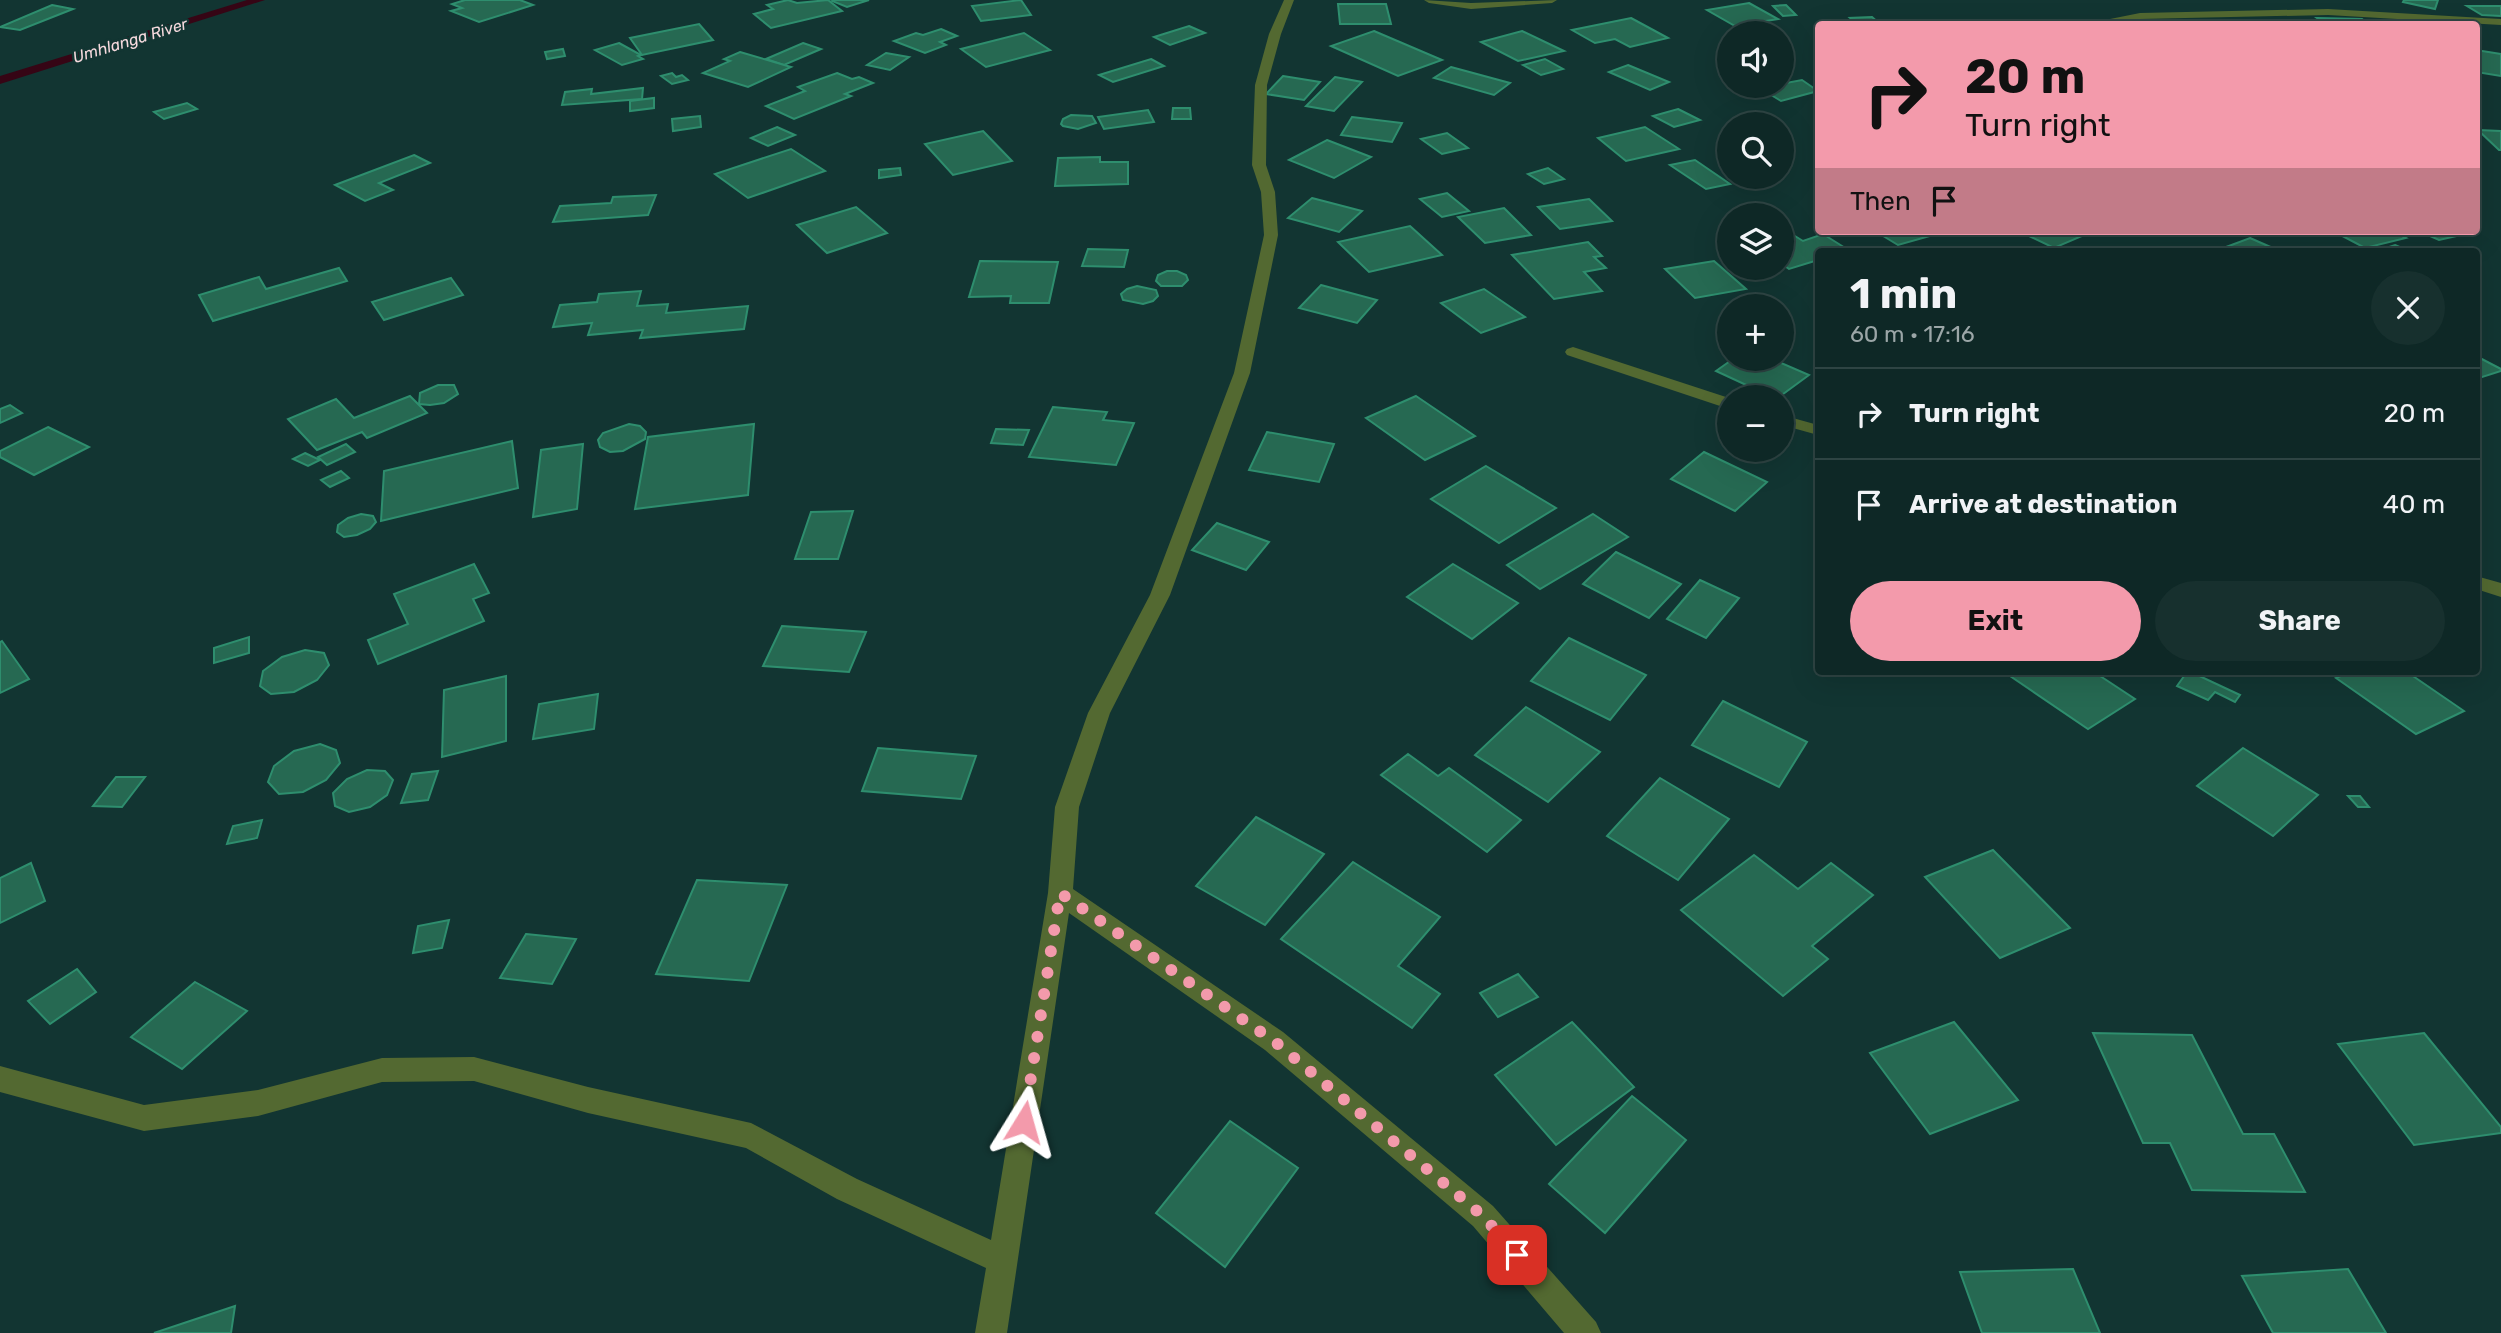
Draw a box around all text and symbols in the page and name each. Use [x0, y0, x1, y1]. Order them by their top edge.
water label: Umhlanga River [70, 14, 191, 67]
map controls [1717, 21, 1794, 462]
button: sound [1717, 21, 1794, 98]
text: 20 m [1965, 47, 2086, 105]
icon: right [1850, 49, 1941, 140]
text: Turn right [1965, 106, 2110, 144]
button: search [1717, 112, 1794, 189]
icon: arrive [1925, 182, 1963, 220]
text: Then [1850, 186, 1911, 217]
button: layers [1717, 203, 1794, 280]
text: 1 min [1850, 269, 1957, 319]
button: close [2371, 271, 2445, 345]
button: + [1717, 294, 1794, 371]
text: 60 m · 17:16 [1850, 320, 1975, 348]
button: − [1717, 385, 1794, 462]
icon: right [1850, 395, 1888, 433]
text: Turn right [1909, 398, 2039, 429]
text: 20 m [2384, 398, 2445, 429]
icon: arrive [1850, 486, 1888, 524]
text: Arrive at destination [1909, 489, 2177, 520]
text: 40 m [2383, 489, 2445, 520]
button: Exit [1850, 581, 2141, 661]
button: Share [2155, 581, 2445, 661]
position arrow [987, 1085, 1061, 1159]
pin [1487, 1225, 1547, 1285]
icon: arrive [1498, 1236, 1536, 1274]

